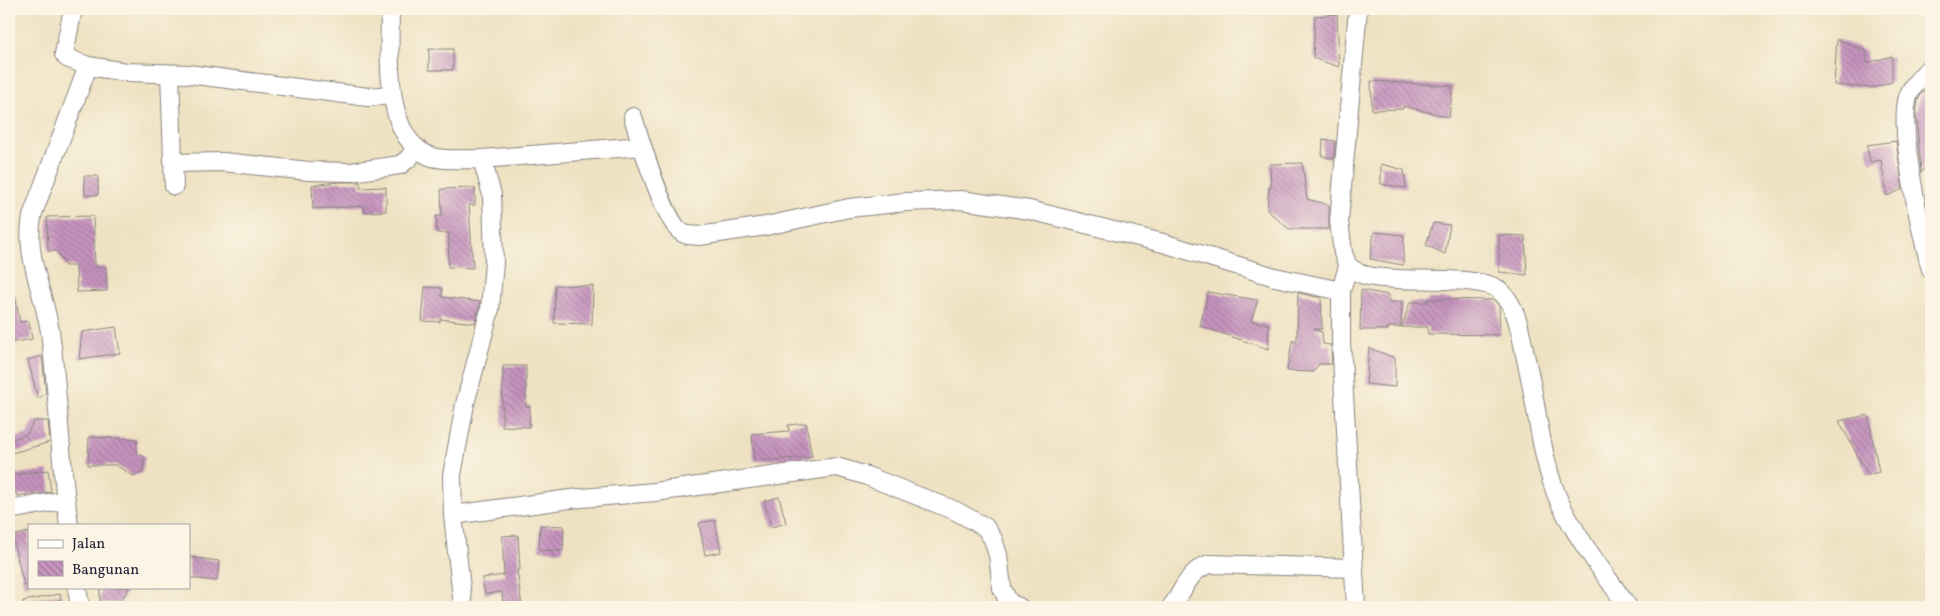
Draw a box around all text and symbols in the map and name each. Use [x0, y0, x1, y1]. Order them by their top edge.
legend [28, 524, 190, 588]
text: Jalan [72, 534, 105, 555]
text: Bangunan [72, 560, 139, 581]

